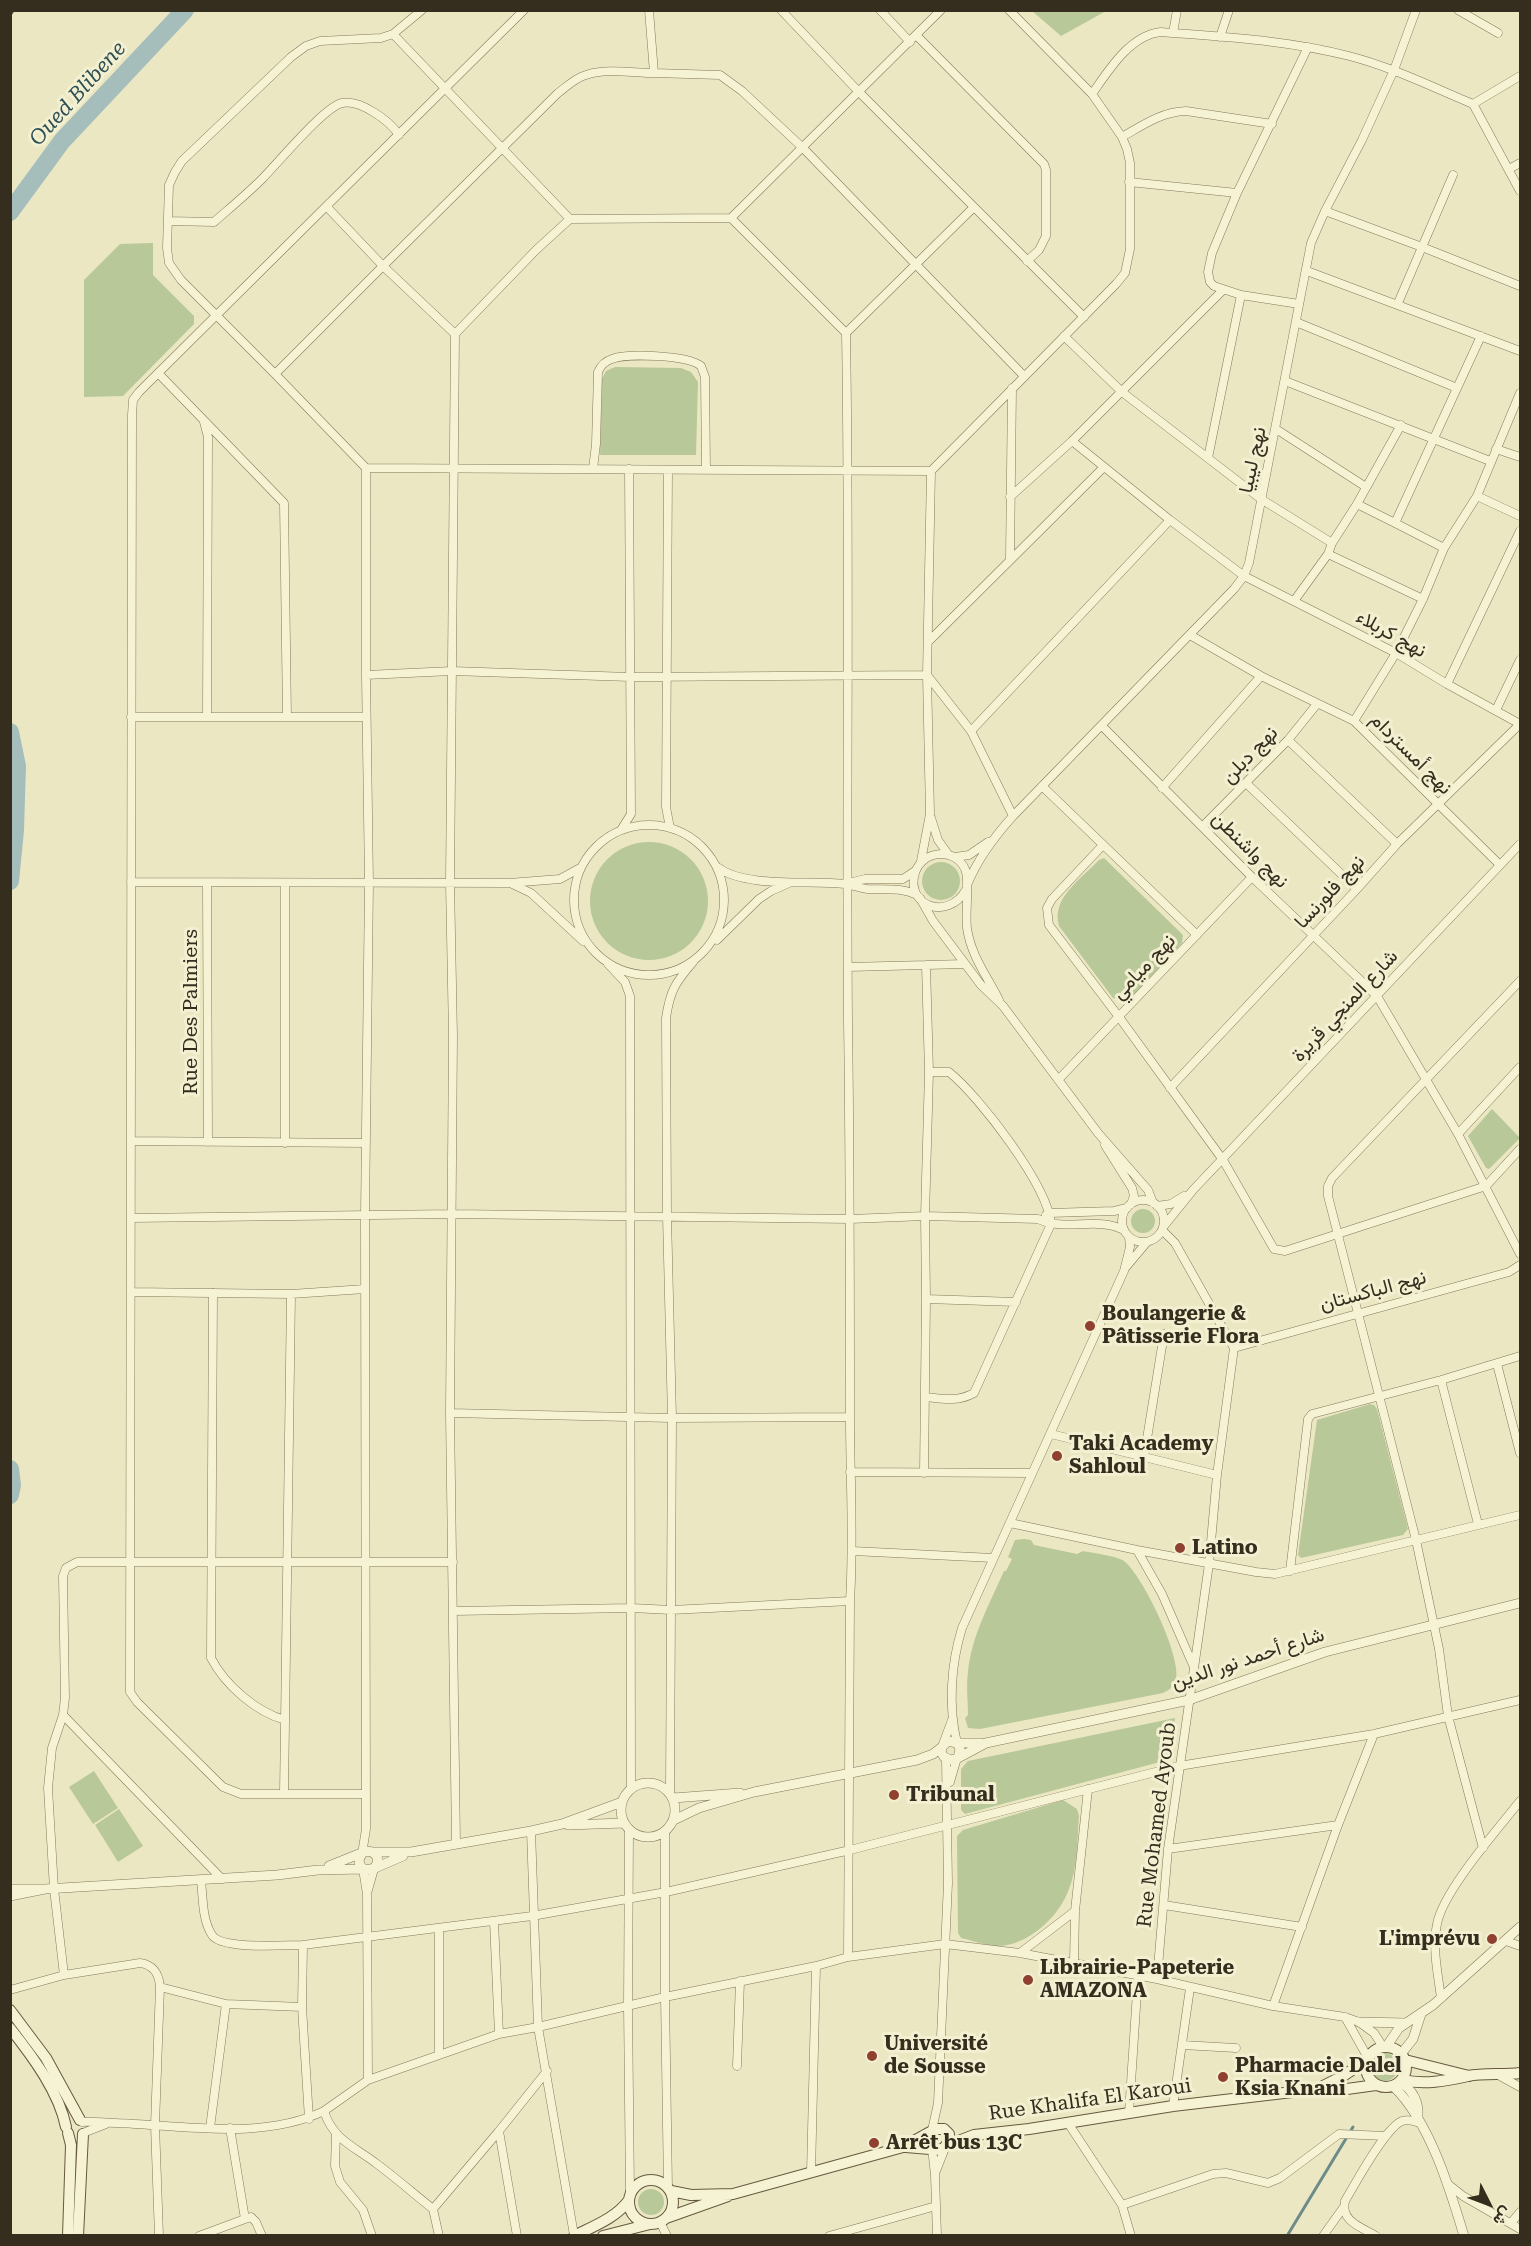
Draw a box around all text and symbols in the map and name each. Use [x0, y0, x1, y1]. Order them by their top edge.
water label: Oued Blibene [25, 37, 131, 151]
street label: نهج ليبيا [1234, 425, 1272, 495]
street label: نهج كربلاء [1352, 605, 1430, 663]
street label: نهج أمستردام [1365, 708, 1457, 800]
street label: نهج دبلن [1217, 721, 1283, 789]
street label: نهج واشنطن [1207, 807, 1293, 893]
street label: نهج فلورنسا [1290, 850, 1370, 934]
street label: Rue Des Palmiers [179, 929, 203, 1095]
street label: نهج ميامي [1107, 929, 1181, 1005]
street label: شارع المنجي قريرة [1287, 945, 1403, 1067]
street label: نهج الباكستان [1317, 1265, 1429, 1317]
place label: Boulangerie & Pâtisserie Flora [1102, 1302, 1259, 1349]
marker: Boulangerie & Pâtisserie Flora [1083, 1319, 1097, 1333]
place label: Taki Academy Sahloul [1069, 1432, 1214, 1479]
marker: Taki Academy Sahloul [1050, 1449, 1064, 1463]
place label: Latino [1192, 1536, 1258, 1560]
marker: Latino [1173, 1541, 1187, 1555]
street label: شارع أحمد نور الدين [1169, 1623, 1327, 1695]
street label: Rue Mohamed Ayoub [1133, 1721, 1181, 1929]
place label: Tribunal [906, 1783, 995, 1807]
marker: Tribunal [887, 1788, 901, 1802]
place label: L'imprévu [1379, 1927, 1480, 1951]
marker: L'imprévu [1485, 1932, 1499, 1946]
place label: Librairie-Papeterie AMAZONA [1040, 1956, 1234, 2003]
marker: Librairie-Papeterie AMAZONA [1021, 1973, 1035, 1987]
place label: Université de Sousse [884, 2032, 988, 2079]
marker: Université de Sousse [865, 2049, 879, 2063]
place label: Pharmacie Dalel Ksia Knani [1235, 2054, 1401, 2101]
marker: Pharmacie Dalel Ksia Knani [1216, 2070, 1230, 2084]
street label: Rue Khalifa El Karoui [987, 2074, 1193, 2126]
place label: Arrêt bus 13C [886, 2131, 1022, 2155]
marker: Arrêt bus 13C [867, 2136, 881, 2150]
north arrow [1459, 2174, 1519, 2234]
text: ش [1489, 2203, 1516, 2230]

